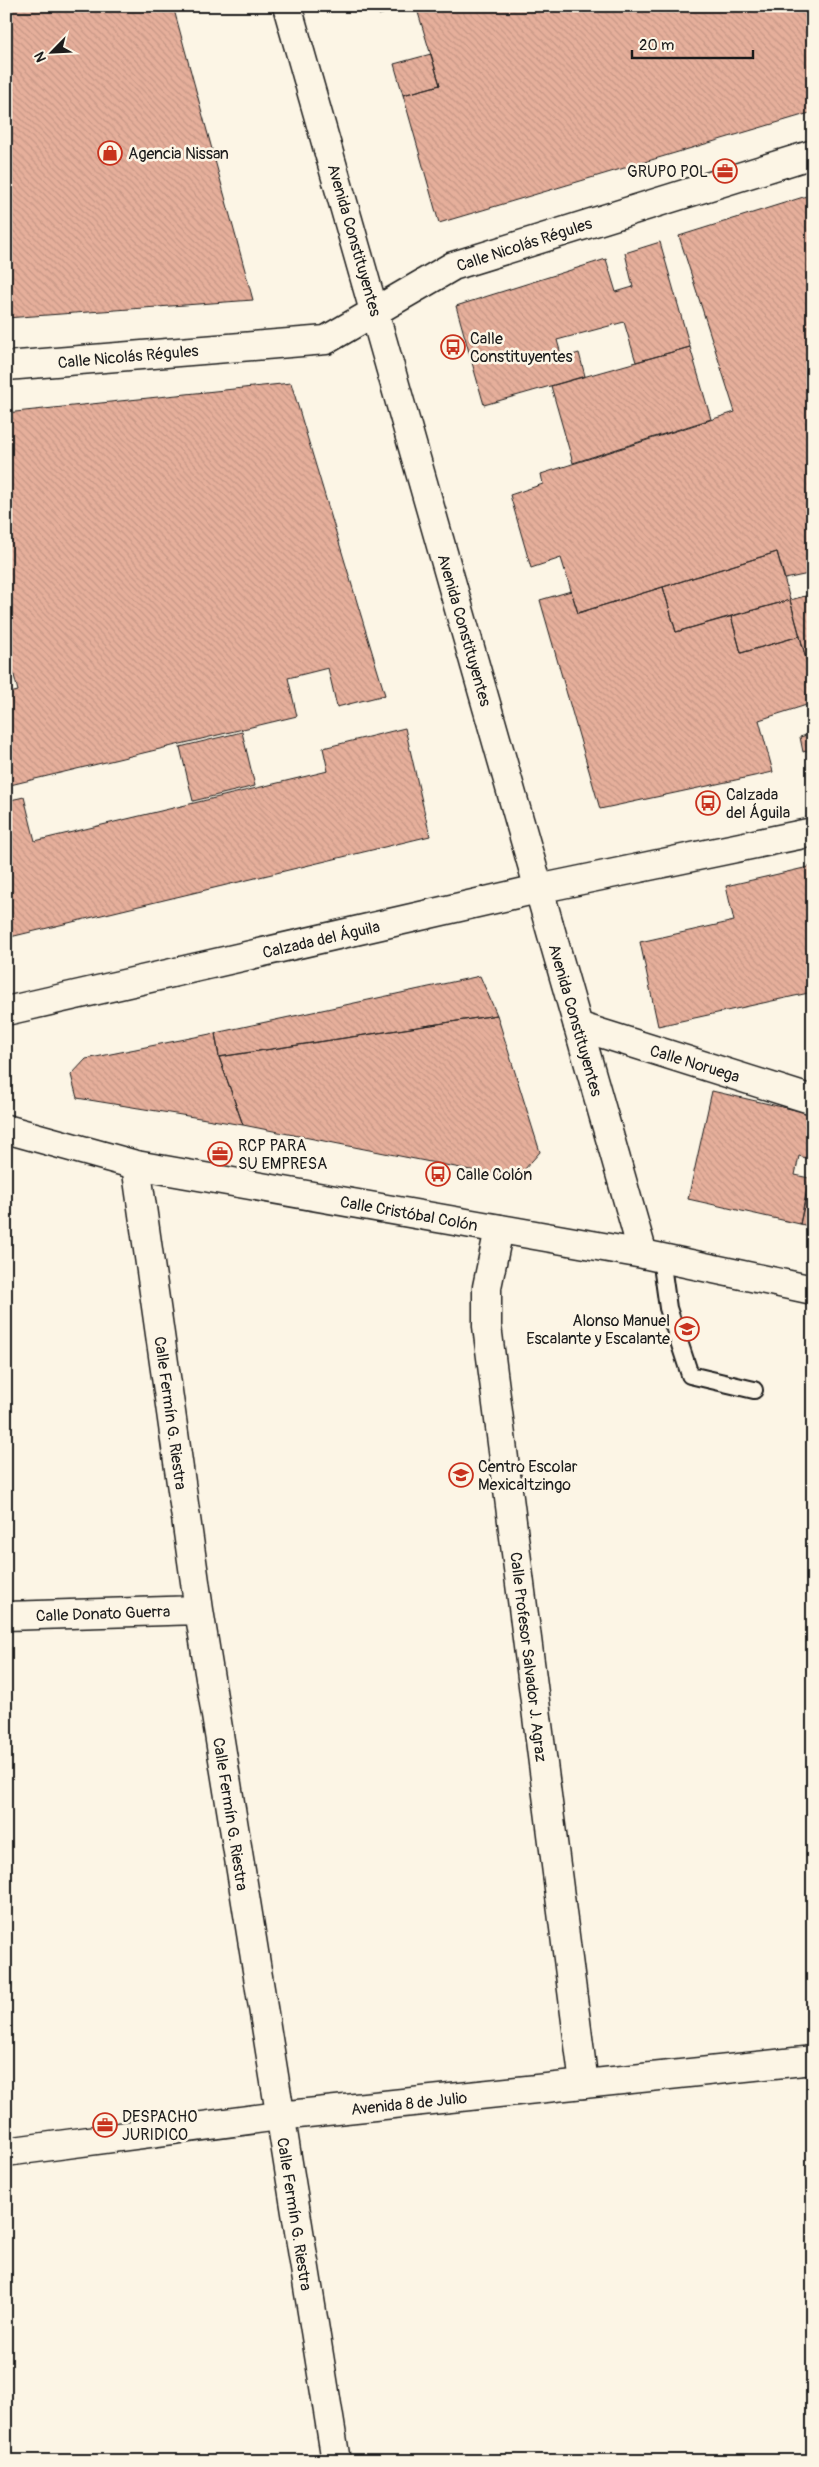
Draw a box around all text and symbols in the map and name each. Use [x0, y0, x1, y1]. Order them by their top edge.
north arrow [28, 28, 78, 78]
scale bar [632, 28, 753, 60]
text: 20 m [639, 36, 674, 55]
text: N [31, 49, 50, 65]
shop icon: Agencia Nissan [97, 140, 123, 166]
place label: Agencia Nissan [128, 144, 229, 164]
office icon: GRUPO POL [712, 158, 738, 184]
street label: Avenida Constituyentes [323, 162, 385, 319]
place label: GRUPO POL [627, 162, 708, 182]
street label: Calle Nicolás Régules [454, 214, 595, 276]
place label: Calle Constituyentes [470, 329, 573, 367]
bus stop icon: Calle Constituyentes [440, 334, 466, 360]
street label: Calle Nicolás Régules [57, 341, 199, 373]
street label: Avenida Constituyentes [433, 552, 495, 709]
place label: Calzada del Águila [726, 785, 790, 823]
bus stop icon: Calzada del Águila [695, 790, 721, 816]
street label: Calzada del Águila [261, 917, 382, 963]
street label: Avenida Constituyentes [544, 942, 606, 1099]
street label: Calle Noruega [647, 1041, 742, 1087]
place label: RCP PARA SU EMPRESA [238, 1136, 327, 1174]
office icon: RCP PARA SU EMPRESA [207, 1141, 233, 1167]
bus stop icon: Calle Colón [425, 1161, 451, 1187]
place label: Calle Colón [456, 1165, 532, 1185]
street label: Calle Cristóbal Colón [338, 1192, 479, 1236]
place label: Alonso Manuel Escalante y Escalante [526, 1311, 670, 1349]
school or university icon: Alonso Manuel Escalante y Escalante [674, 1316, 700, 1342]
street label: Calle Fermín G. Riestra [149, 1335, 191, 1491]
place label: Centro Escolar Mexicaltzingo [478, 1457, 578, 1495]
school or university icon: Centro Escolar Mexicaltzingo [448, 1462, 474, 1488]
street label: Calle Profesor Salvador J. Agraz [505, 1551, 551, 1763]
street label: Calle Donato Guerra [35, 1602, 171, 1626]
street label: Calle Fermín G. Riestra [208, 1736, 252, 1892]
street label: Avenida 8 de Julio [350, 2088, 469, 2120]
place label: DESPACHO JURIDICO [122, 2107, 197, 2145]
office icon: DESPACHO JURIDICO [92, 2112, 118, 2138]
street label: Calle Fermín G. Riestra [272, 2136, 316, 2292]

